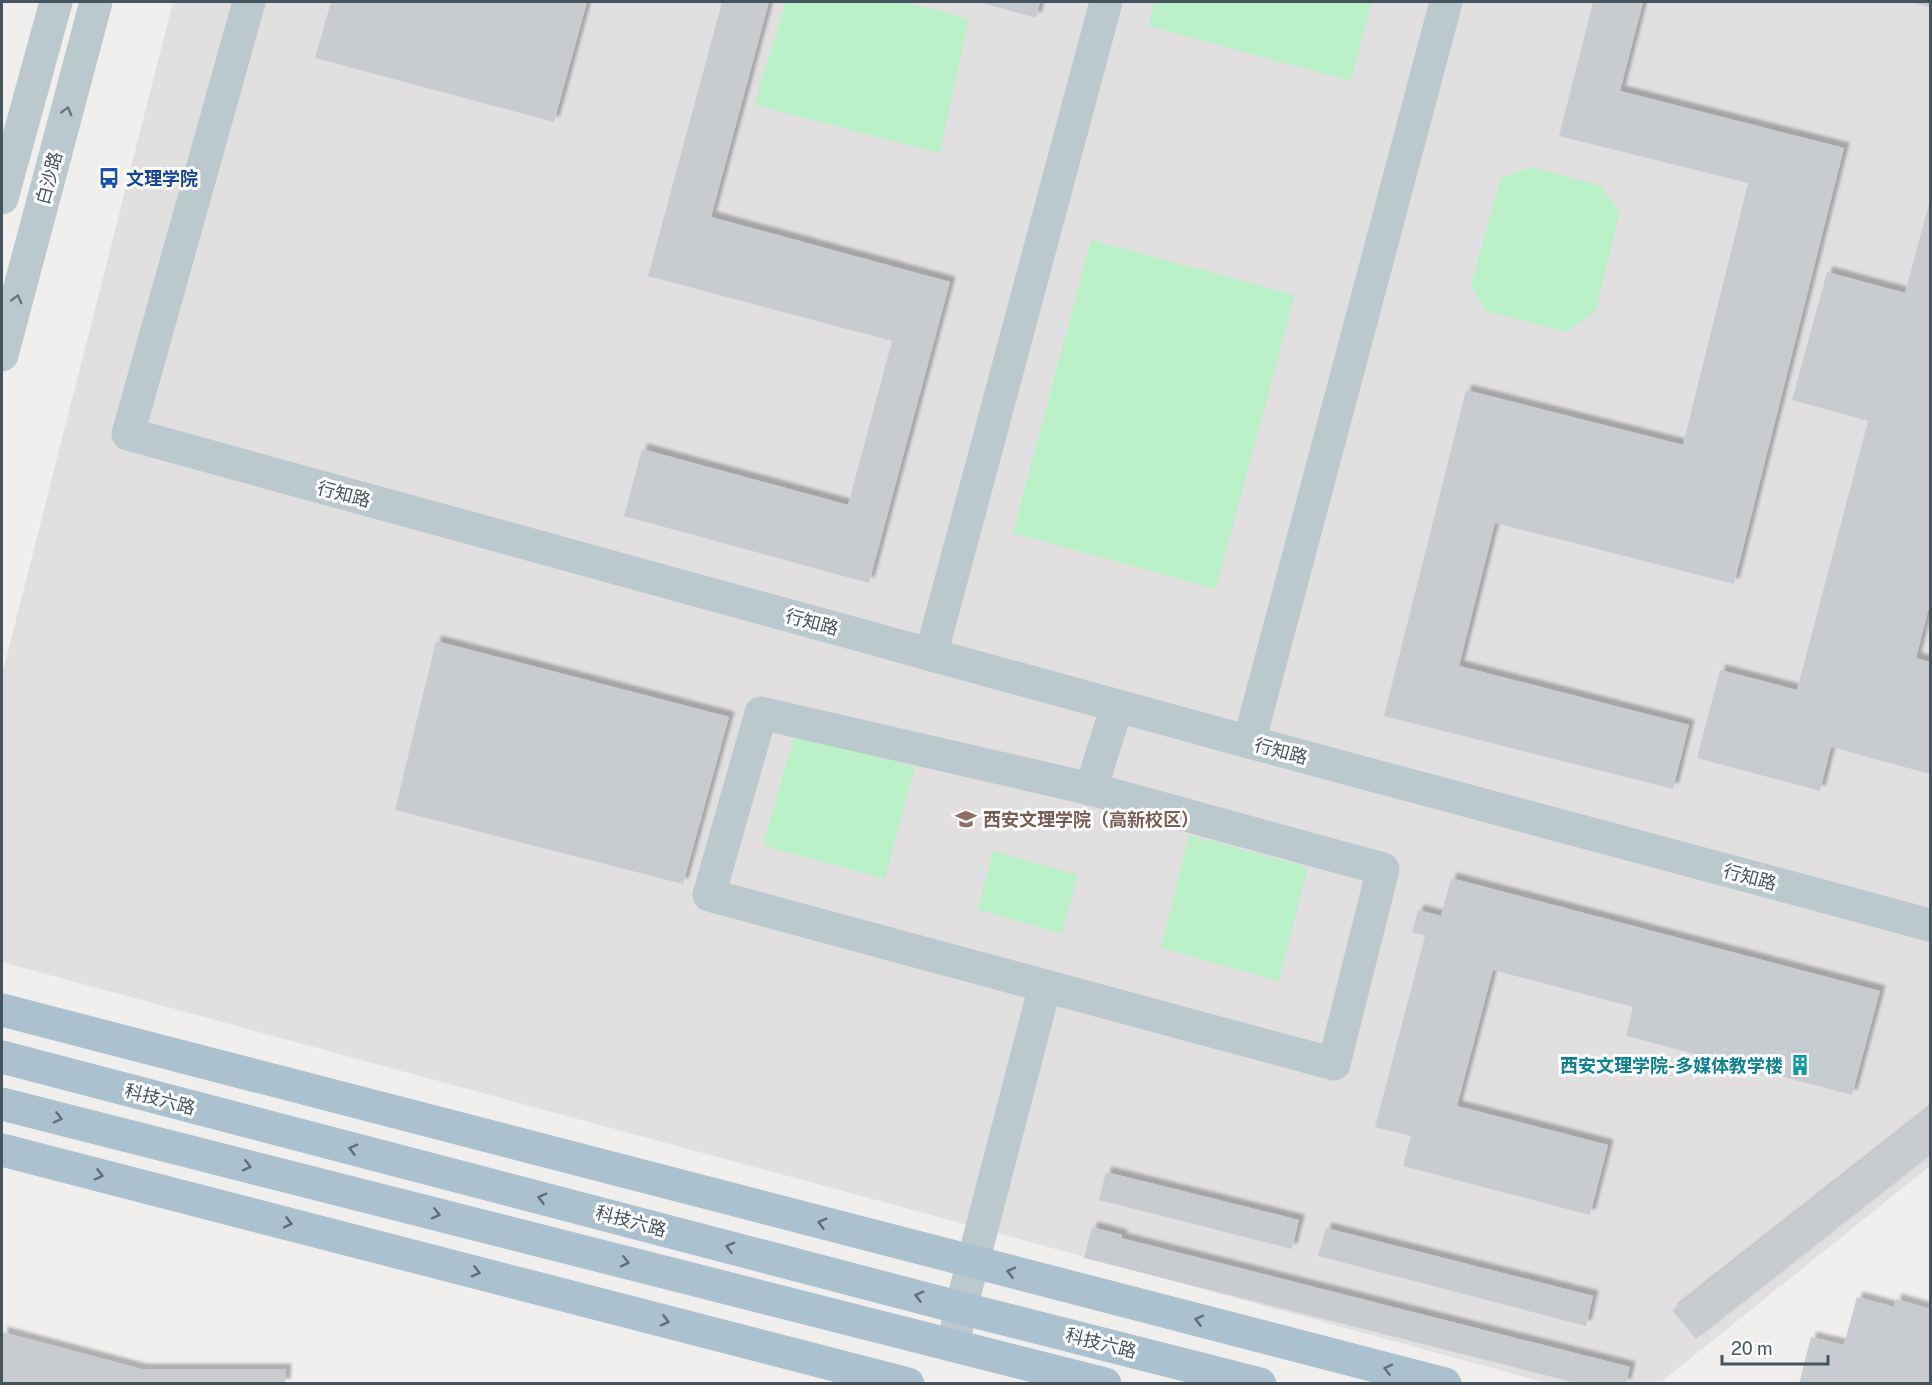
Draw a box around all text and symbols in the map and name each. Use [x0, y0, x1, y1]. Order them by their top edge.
one-way arrow [60, 106, 72, 116]
street label: 白沙路 [32, 149, 66, 207]
bus stop icon: 文理学院 [97, 166, 121, 190]
place label: 文理学院 [126, 168, 198, 189]
one-way arrow [9, 294, 22, 304]
street label: 行知路 [315, 477, 373, 511]
street label: 行知路 [783, 605, 841, 639]
street label: 行知路 [1252, 734, 1310, 768]
school or university icon: 西安文理学院（高新校区） [954, 807, 978, 831]
place label: 西安文理学院（高新校区） [983, 809, 1199, 830]
street label: 行知路 [1721, 860, 1779, 894]
building icon: 西安文理学院-多媒体教学楼 [1788, 1053, 1812, 1077]
place label: 西安文理学院-多媒体教学楼 [1560, 1055, 1783, 1076]
street label: 科技六路 [123, 1080, 197, 1118]
one-way arrow [52, 1111, 63, 1123]
one-way arrow [348, 1143, 358, 1156]
one-way arrow [241, 1159, 252, 1171]
one-way arrow [94, 1167, 104, 1180]
one-way arrow [537, 1192, 547, 1205]
street label: 科技六路 [594, 1202, 668, 1240]
one-way arrow [430, 1207, 441, 1219]
one-way arrow [282, 1216, 292, 1229]
one-way arrow [817, 1217, 827, 1230]
one-way arrow [725, 1241, 735, 1254]
one-way arrow [619, 1255, 630, 1267]
one-way arrow [471, 1265, 481, 1277]
one-way arrow [1006, 1266, 1016, 1279]
one-way arrow [914, 1291, 924, 1304]
one-way arrow [660, 1313, 670, 1326]
one-way arrow [1195, 1315, 1205, 1327]
street label: 科技六路 [1064, 1324, 1138, 1362]
scale bar [1722, 1328, 1828, 1366]
text: 20 m [1731, 1338, 1773, 1359]
one-way arrow [1383, 1363, 1393, 1376]

